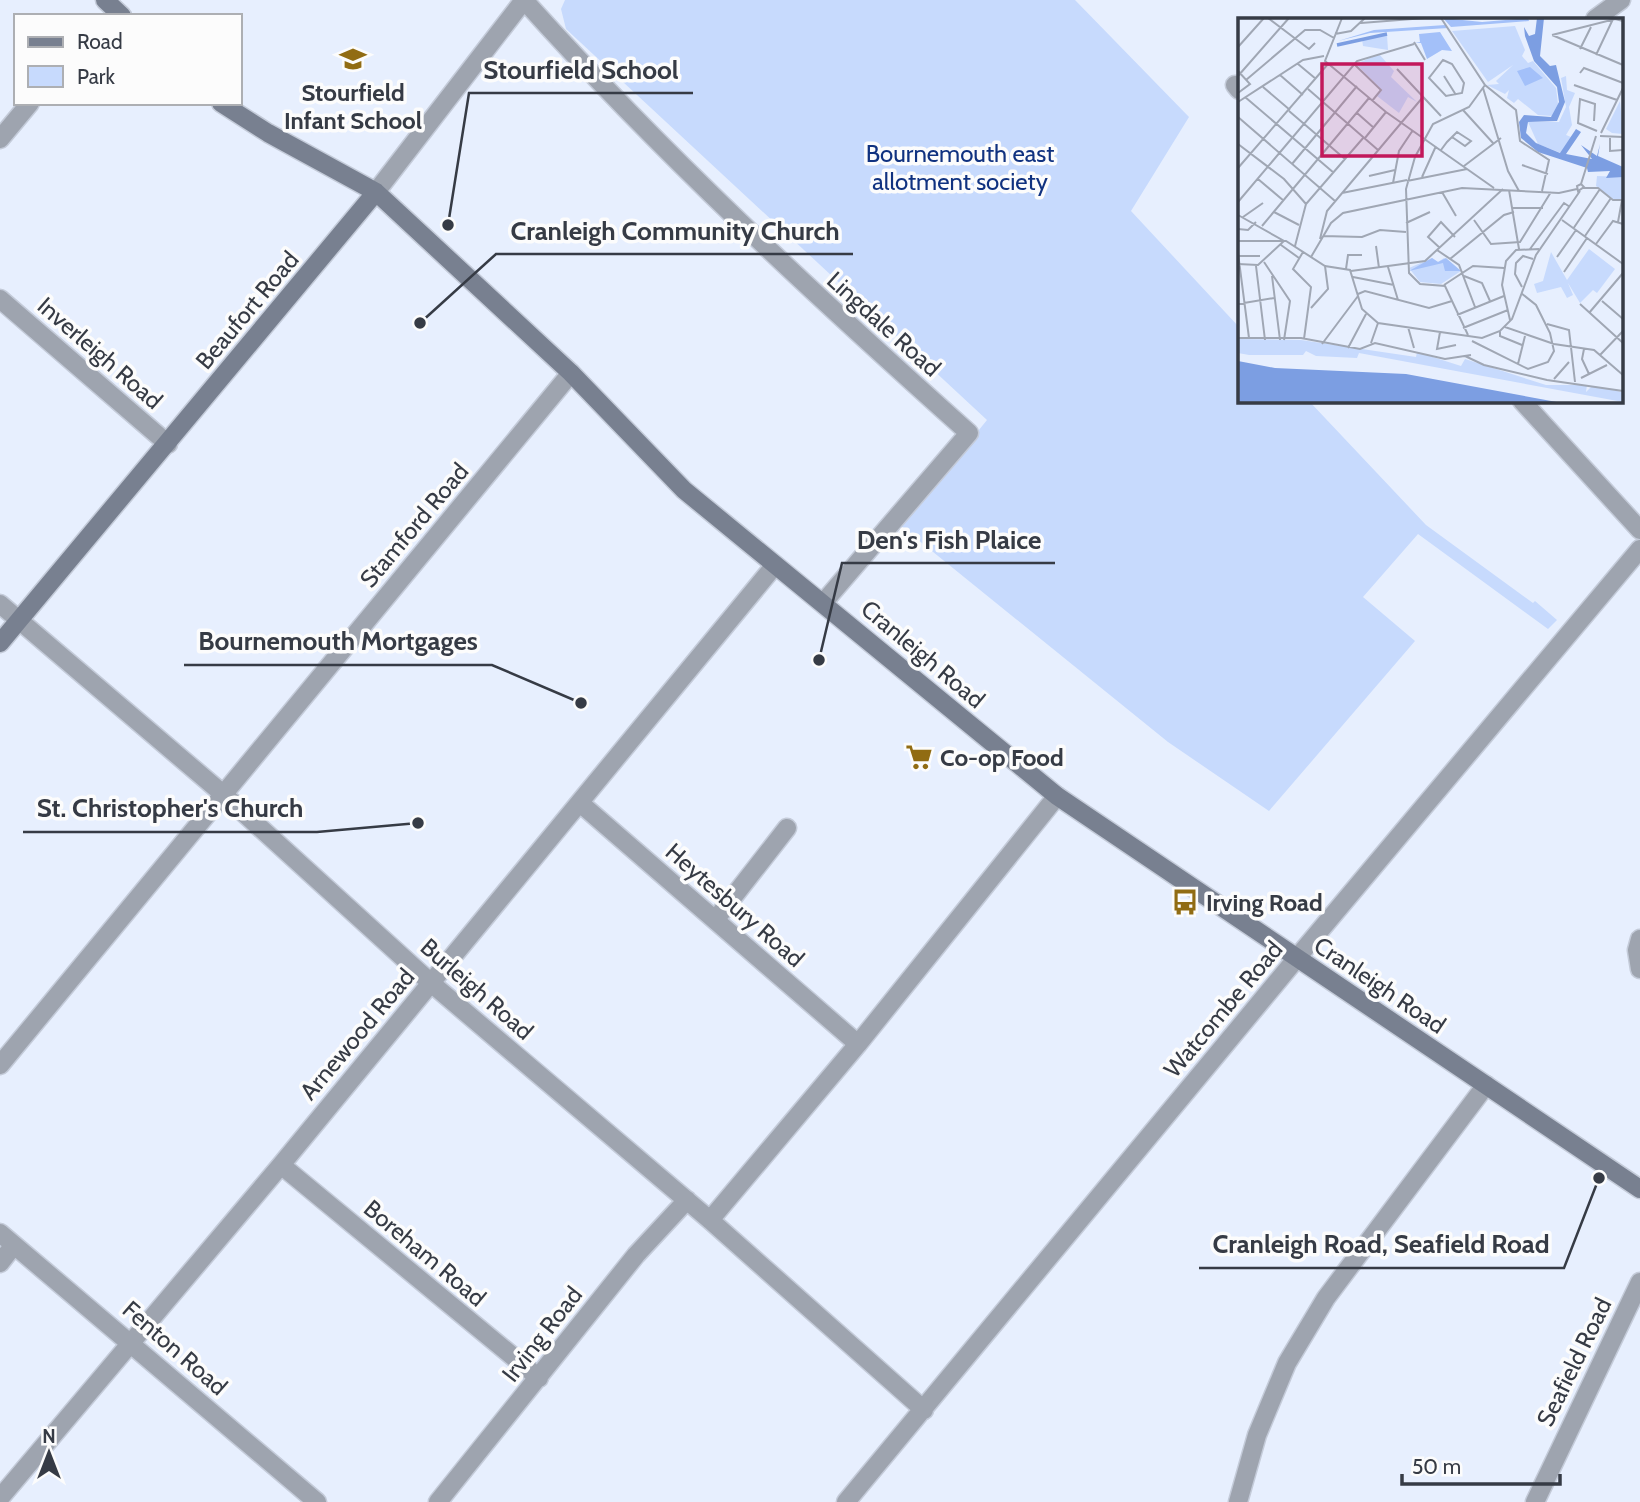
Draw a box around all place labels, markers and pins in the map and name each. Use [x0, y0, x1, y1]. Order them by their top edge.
school or university icon: Stourfield Infant School [338, 44, 368, 74]
callout: Stourfield School [469, 46, 693, 93]
place label: Stourfield Infant School [284, 78, 422, 135]
callout: Cranleigh Community Church [496, 207, 853, 254]
callout: Den's Fish Plaice [842, 516, 1055, 563]
callout: Bournemouth Mortgages [184, 618, 492, 665]
supermarket icon: Co-op Food [904, 742, 934, 772]
place label: Co-op Food [940, 743, 1064, 772]
callout: St. Christopher's Church [23, 785, 317, 832]
bus stop icon: Irving Road [1170, 887, 1200, 917]
place label: Irving Road [1206, 888, 1323, 917]
callout: Cranleigh Road, Seafield Road [1199, 1221, 1564, 1268]

